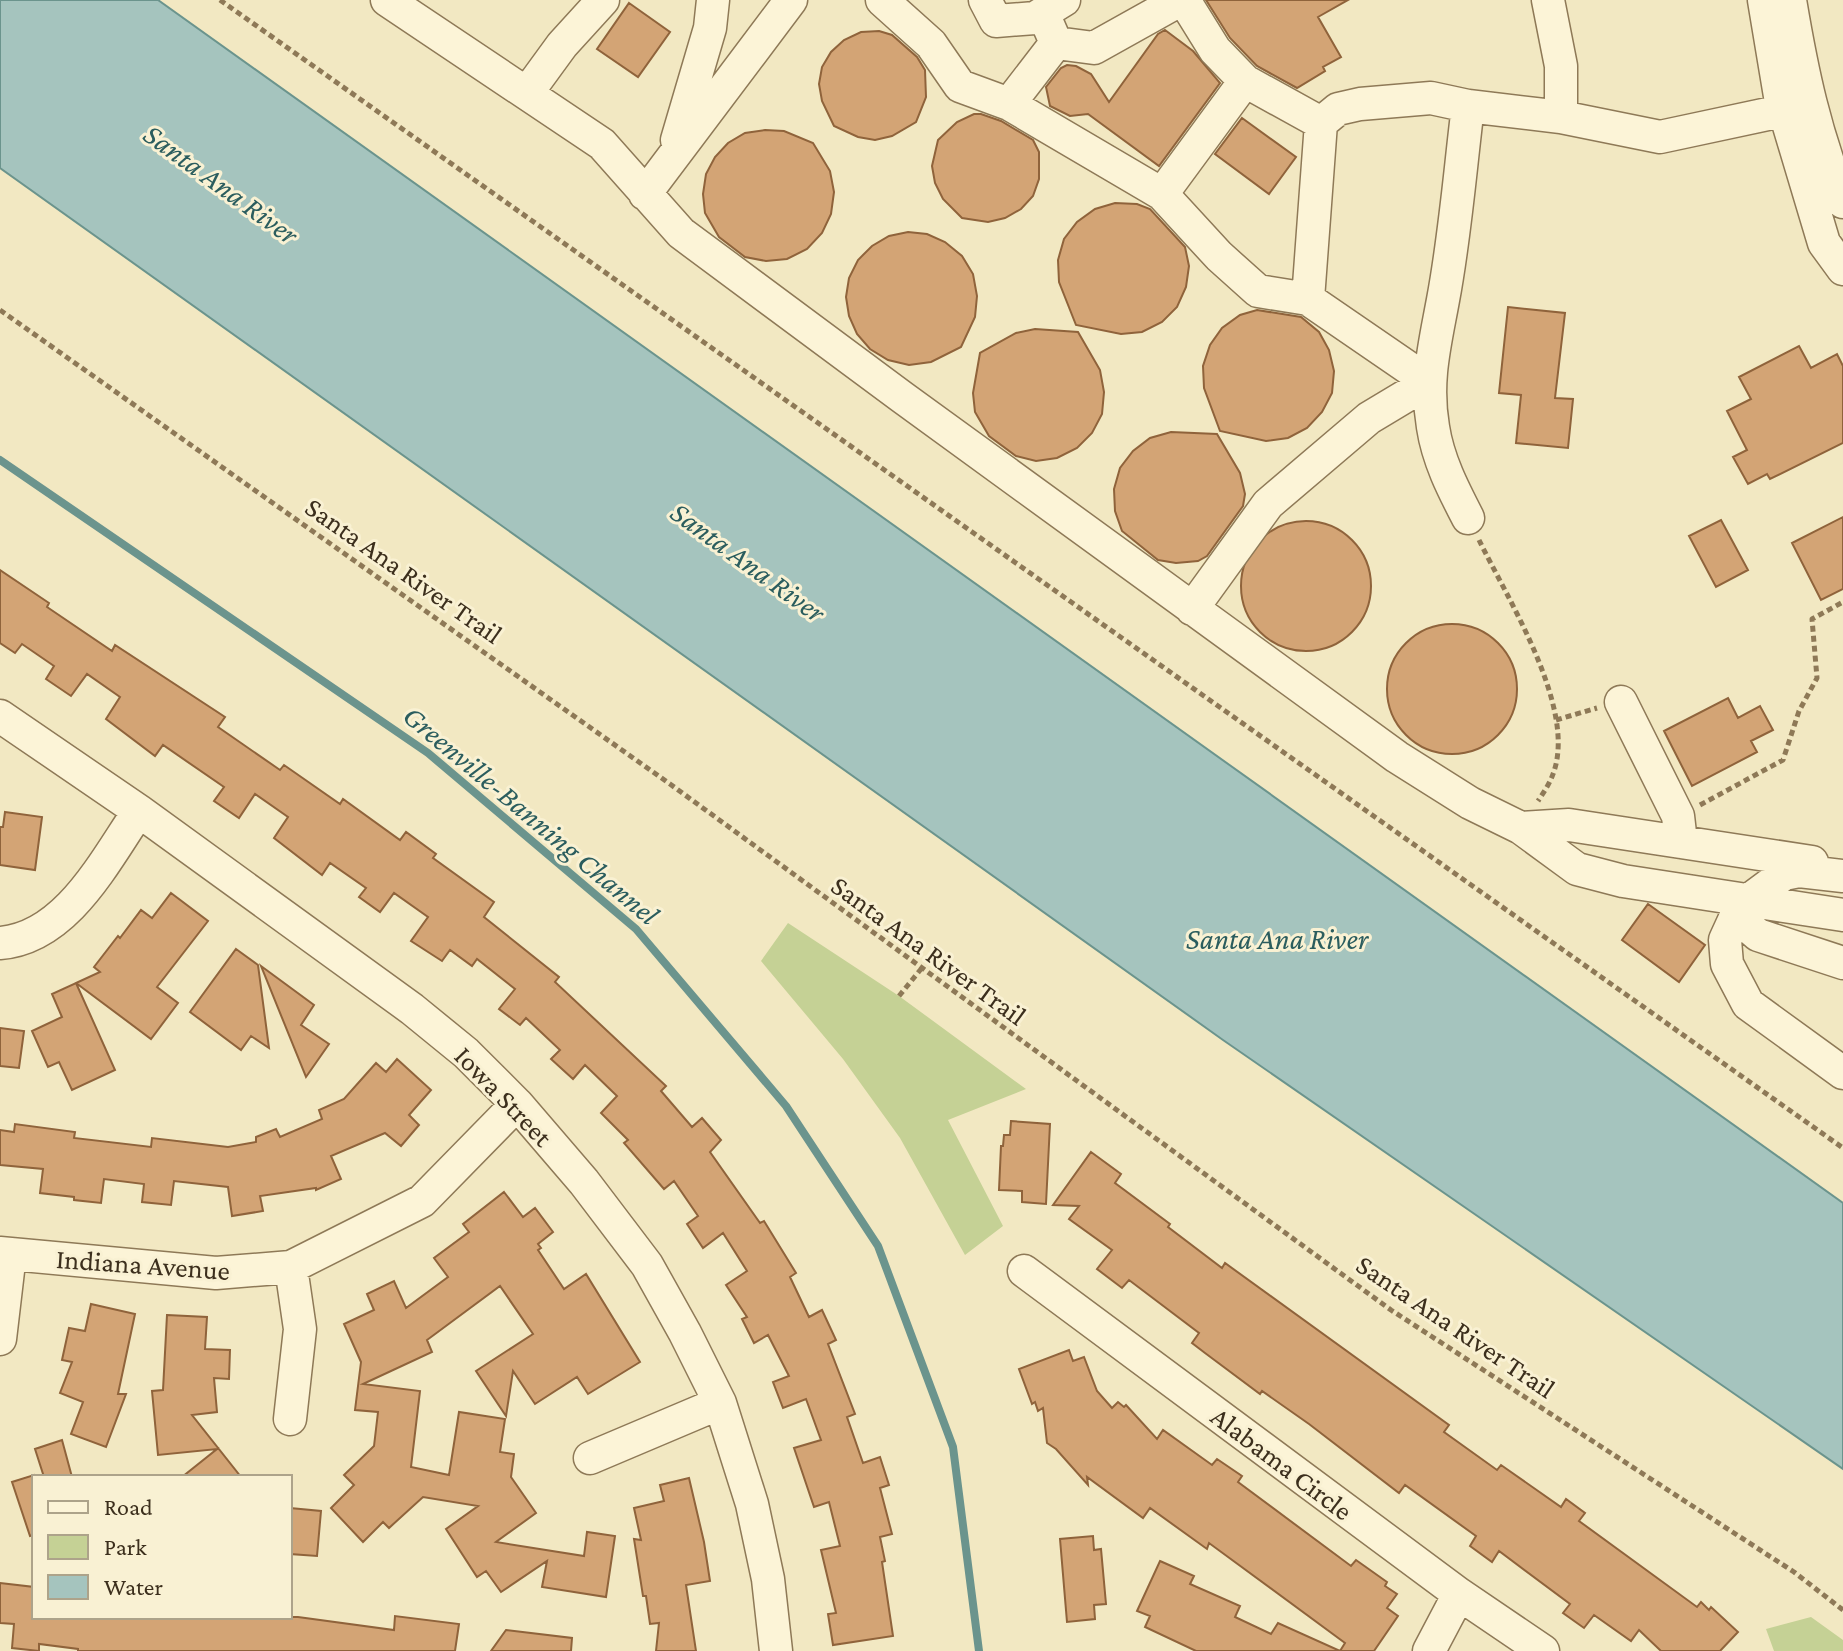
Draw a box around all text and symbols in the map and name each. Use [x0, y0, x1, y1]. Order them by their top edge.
water label: Santa Ana River [138, 117, 306, 251]
street label: Santa Ana River Trail [299, 491, 508, 650]
water label: Santa Ana River [665, 495, 833, 629]
water label: Greenville-Banning Channel [396, 698, 666, 932]
street label: Santa Ana River Trail [825, 869, 1032, 1031]
water label: Santa Ana River [1186, 922, 1370, 955]
street label: Iowa Street [449, 1040, 559, 1153]
street label: Indiana Avenue [55, 1243, 231, 1286]
street label: Santa Ana River Trail [1351, 1248, 1561, 1404]
street label: Alabama Circle [1205, 1400, 1358, 1527]
legend [32, 1475, 292, 1619]
text: Road [104, 1493, 153, 1520]
text: Park [104, 1533, 147, 1560]
text: Water [104, 1573, 163, 1600]

